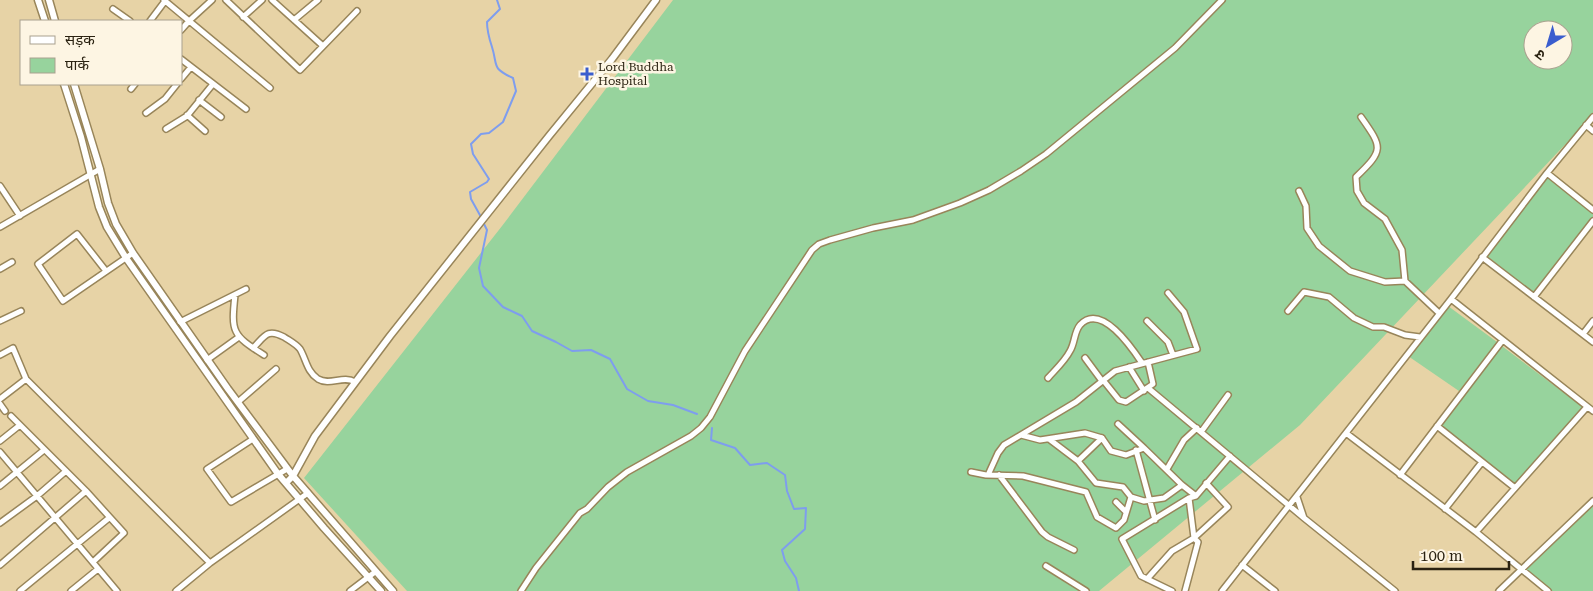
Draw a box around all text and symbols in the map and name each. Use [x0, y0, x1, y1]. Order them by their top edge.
legend [20, 20, 182, 85]
north arrow [1523, 20, 1573, 70]
text: सड़क [65, 31, 95, 49]
text: उ [1531, 46, 1548, 64]
text: पार्क [65, 56, 89, 74]
place label: Lord Buddha Hospital [598, 60, 674, 88]
marker: Lord Buddha Hospital [580, 67, 594, 81]
scale bar [1413, 538, 1509, 570]
text: 100 m [1420, 547, 1463, 565]

